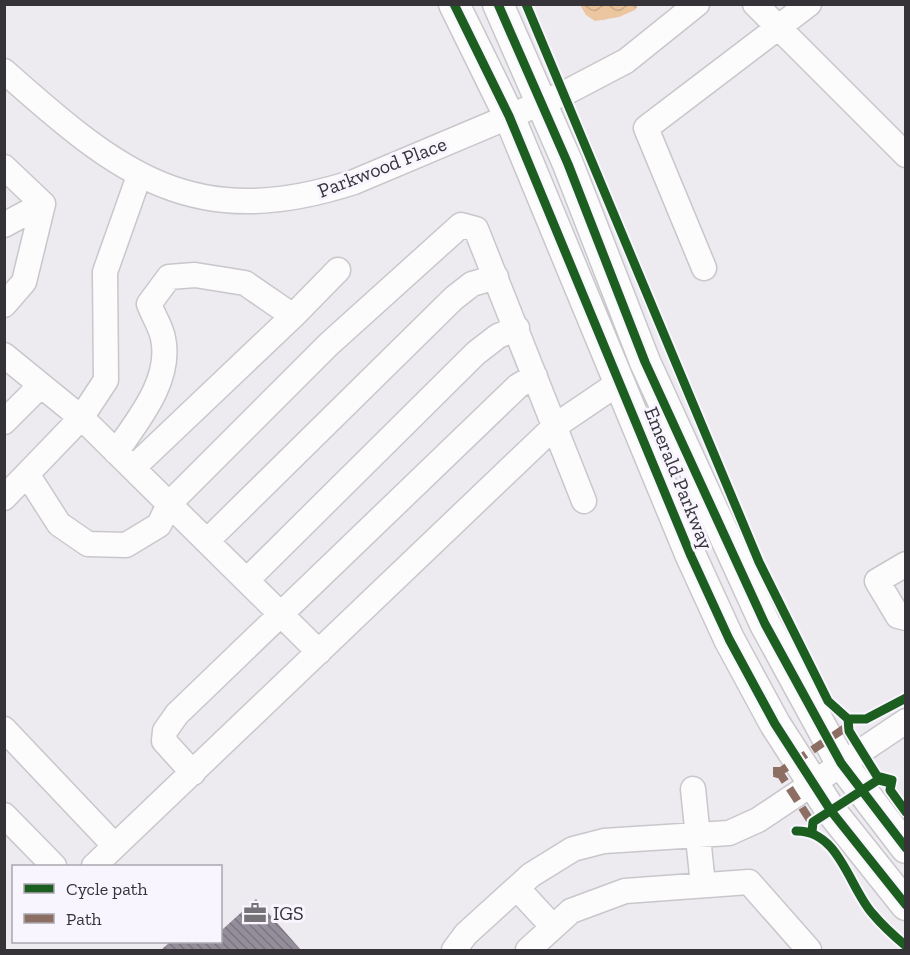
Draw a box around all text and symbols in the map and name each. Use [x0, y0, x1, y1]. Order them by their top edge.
street label: Parkwood Place [314, 131, 450, 203]
street label: Emerald Parkway [639, 403, 719, 554]
legend [12, 865, 222, 943]
text: Cycle path [66, 878, 148, 900]
office icon: IGS [242, 900, 268, 926]
place label: IGS [273, 901, 304, 925]
text: Path [66, 908, 102, 930]

